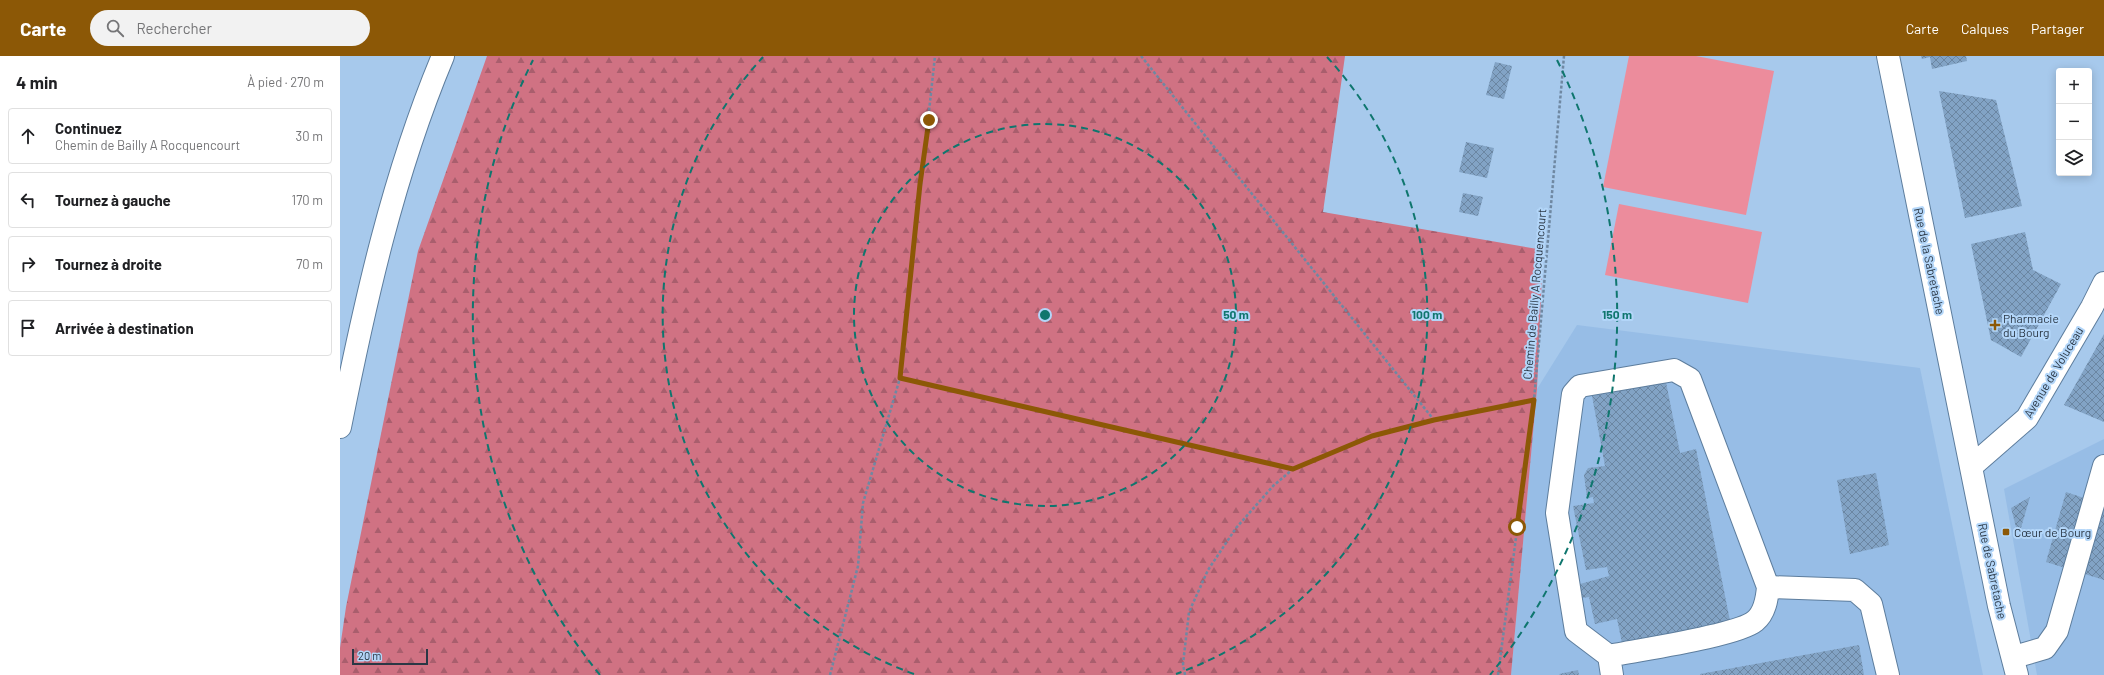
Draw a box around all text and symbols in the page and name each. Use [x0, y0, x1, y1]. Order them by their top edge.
search box [90, 10, 370, 46]
text: Carte [20, 17, 66, 40]
icon: search [104, 17, 126, 39]
text: Rechercher [136, 19, 212, 37]
text: Carte [1906, 20, 1939, 37]
text: Calques [1961, 20, 2009, 37]
text: Partager [2031, 20, 2084, 37]
map controls [2056, 68, 2092, 176]
button: + [2056, 68, 2092, 104]
text: 4 min [16, 72, 58, 92]
text: À pied · 270 m [247, 74, 324, 90]
button: − [2056, 104, 2092, 140]
route end [920, 111, 938, 129]
text: Continuez [55, 119, 122, 137]
icon: ahead [17, 125, 39, 147]
text: 30 m [296, 128, 323, 144]
text: Chemin de Bailly A Rocquencourt [55, 137, 240, 153]
button: layers [2056, 140, 2092, 176]
icon: left [17, 189, 39, 211]
text: Tournez à gauche [55, 191, 171, 209]
text: 170 m [292, 192, 323, 208]
street label: Rue de la Sabretache [1912, 206, 1948, 316]
street label: Chemin de Bailly A Rocquencourt [1520, 208, 1548, 380]
icon: right [17, 253, 39, 275]
text: Tournez à droite [55, 255, 162, 273]
text: 70 m [296, 256, 323, 272]
text: 50 m [1223, 307, 1249, 321]
text: 100 m [1412, 307, 1442, 321]
text: 150 m [1602, 307, 1632, 321]
centre of rings [1038, 308, 1052, 322]
place label: Pharmacie du Bourg [2003, 311, 2059, 339]
icon: arrive [17, 317, 39, 339]
text: Arrivée à destination [55, 319, 194, 337]
marker: Pharmacie du Bourg [1990, 320, 2000, 330]
street label: Avenue de Voluceau [2020, 324, 2086, 420]
route start [1508, 518, 1526, 536]
street label: Rue de Sabretache [1976, 522, 2010, 620]
place label: Cœur de Bourg [2014, 525, 2091, 539]
marker: Cœur de Bourg [2001, 527, 2011, 537]
scale bar [352, 647, 428, 666]
text: 20 m [358, 649, 381, 662]

